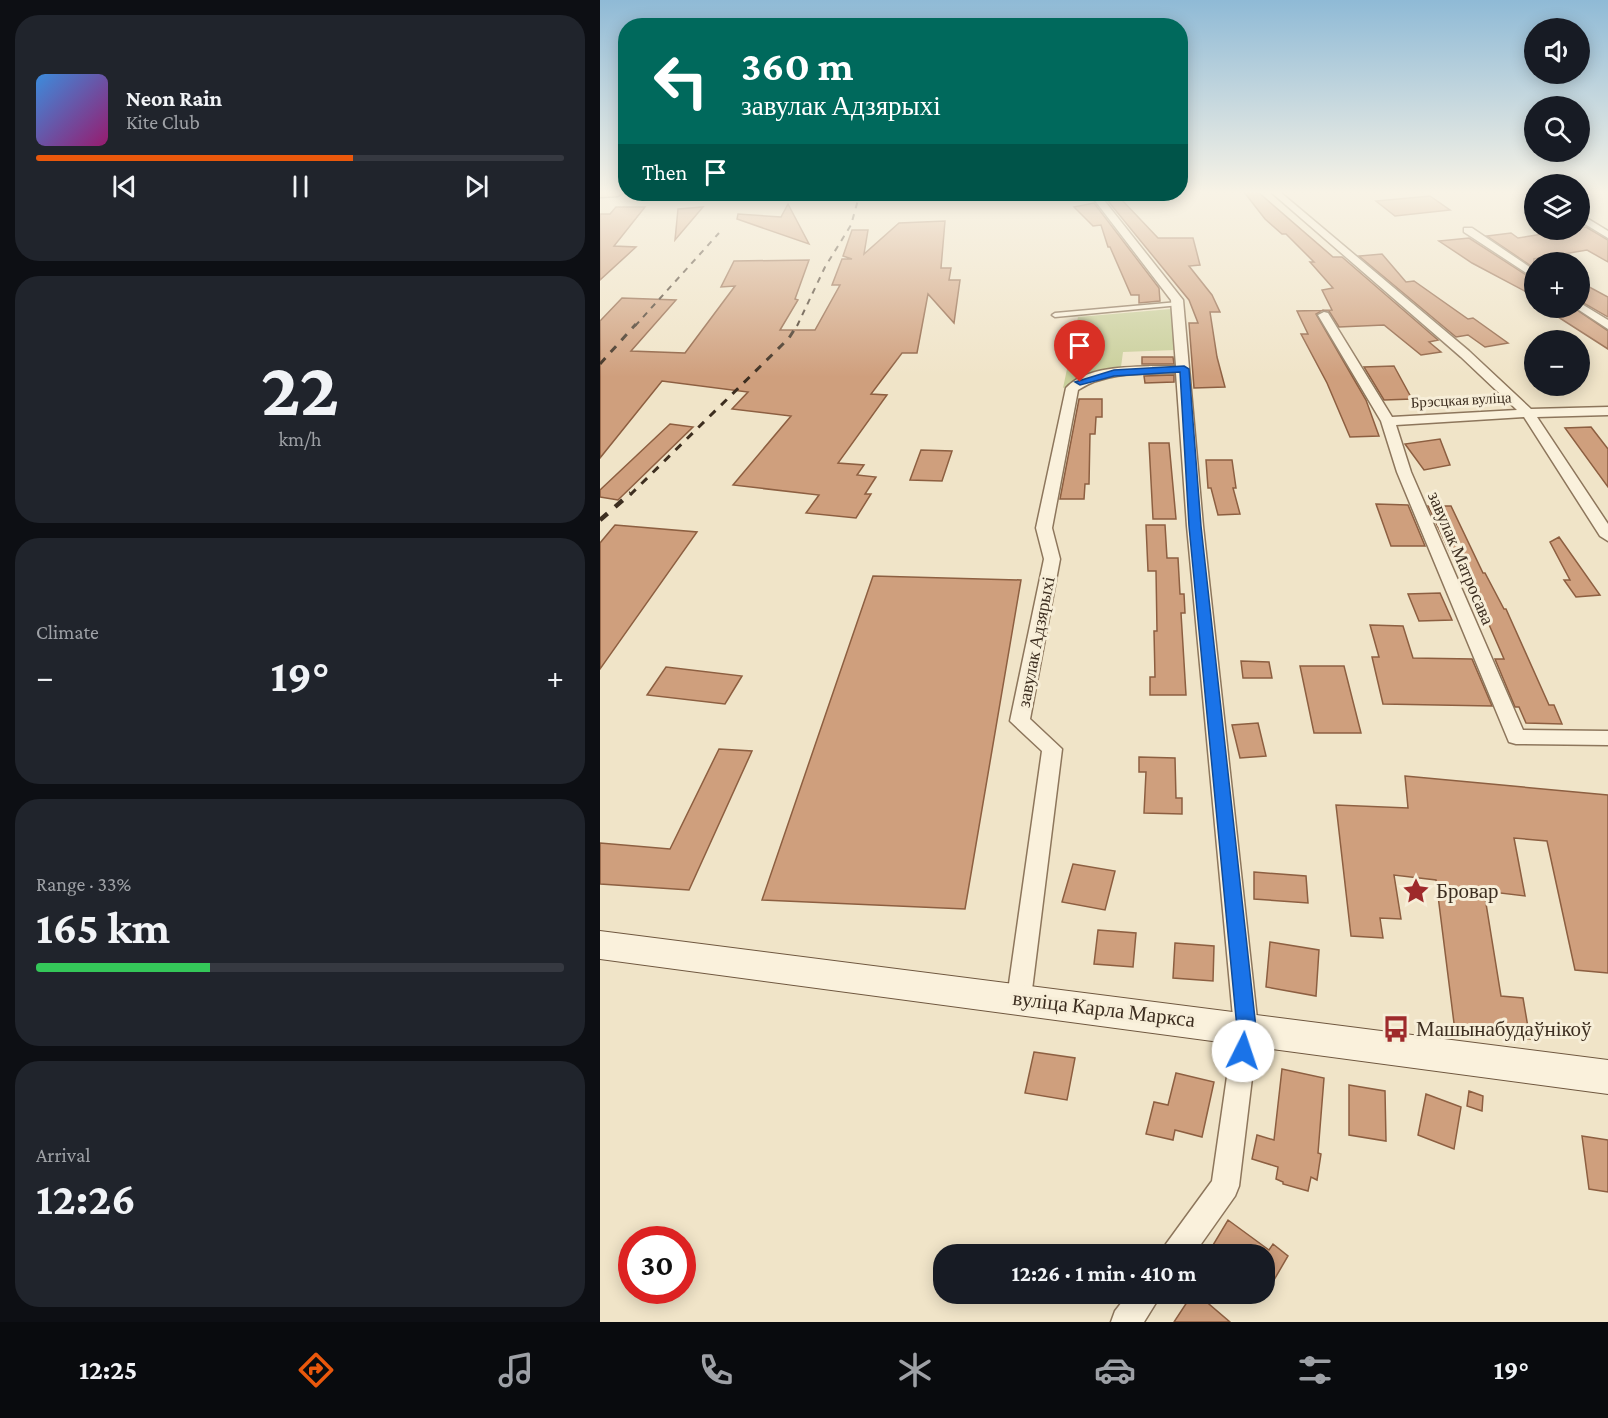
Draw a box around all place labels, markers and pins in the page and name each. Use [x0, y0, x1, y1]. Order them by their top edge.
pin [1054, 320, 1105, 382]
place icon: Бровар [1401, 876, 1431, 906]
place label: Бровар [1436, 879, 1499, 903]
bus stop icon: Машынабудаўнікоў [1381, 1014, 1411, 1044]
place label: Машынабудаўнікоў [1416, 1017, 1592, 1041]

